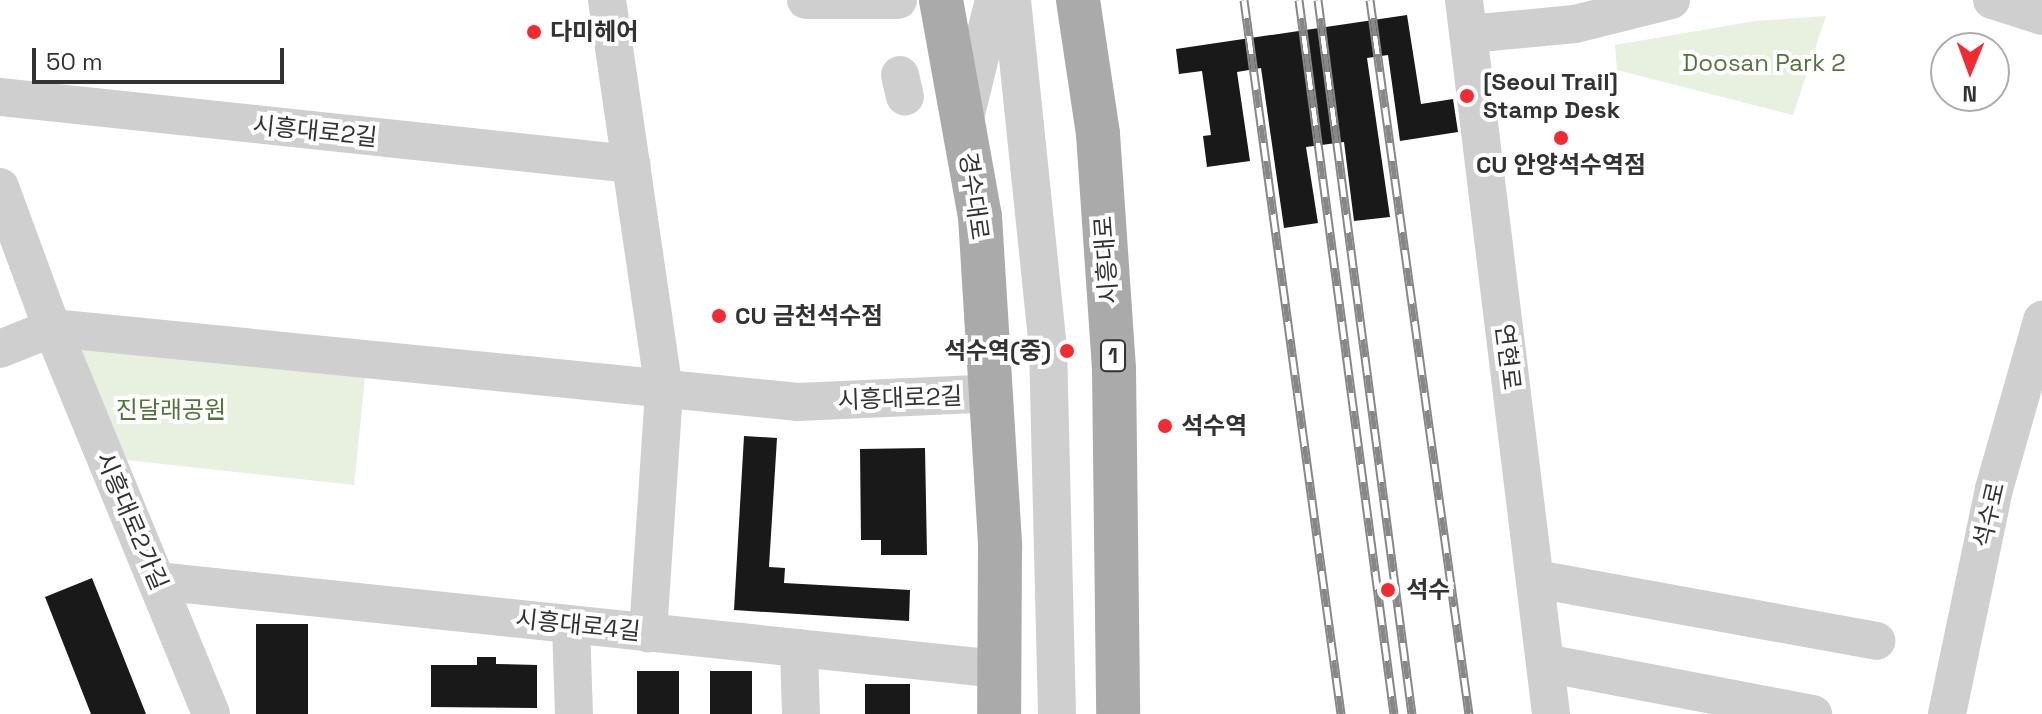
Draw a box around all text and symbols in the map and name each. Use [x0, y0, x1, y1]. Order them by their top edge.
place label: 다미헤어 [550, 18, 638, 46]
marker: 다미헤어 [525, 23, 543, 41]
scale bar [36, 32, 288, 82]
north arrow [1930, 32, 2010, 112]
text: 50 m [46, 46, 103, 77]
park label: Doosan Park 2 [1682, 49, 1846, 77]
place label: [Seoul Trail] Stamp Desk [1483, 68, 1620, 124]
text: N [1962, 80, 1977, 108]
marker: [Seoul Trail] Stamp Desk [1458, 87, 1476, 105]
street label: 시흥대로2길 [251, 110, 379, 152]
marker: CU 안양석수역점 [1552, 129, 1570, 147]
street label: 경수대로 [954, 150, 994, 242]
place label: CU 안양석수역점 [1476, 151, 1646, 179]
street label: 시흥대로 [1089, 215, 1123, 305]
place label: CU 금천석수점 [735, 302, 883, 330]
marker: CU 금천석수점 [710, 307, 728, 325]
street label: 연현로 [1490, 322, 1526, 392]
place label: 석수역(중) [944, 337, 1051, 365]
road number: 1 [1099, 338, 1127, 374]
marker: 석수역(중) [1058, 342, 1076, 360]
street label: 시흥대로2길 [837, 381, 963, 415]
park label: 진달래공원 [116, 396, 226, 424]
place label: 석수역 [1181, 412, 1247, 440]
marker: 석수역 [1156, 417, 1174, 435]
street label: 시흥대로2가길 [90, 448, 174, 594]
street label: 석수로 [1968, 479, 2010, 551]
place label: 석수 [1406, 576, 1450, 604]
marker: 석수 [1377, 579, 1399, 601]
street label: 시흥대로4길 [514, 604, 642, 646]

